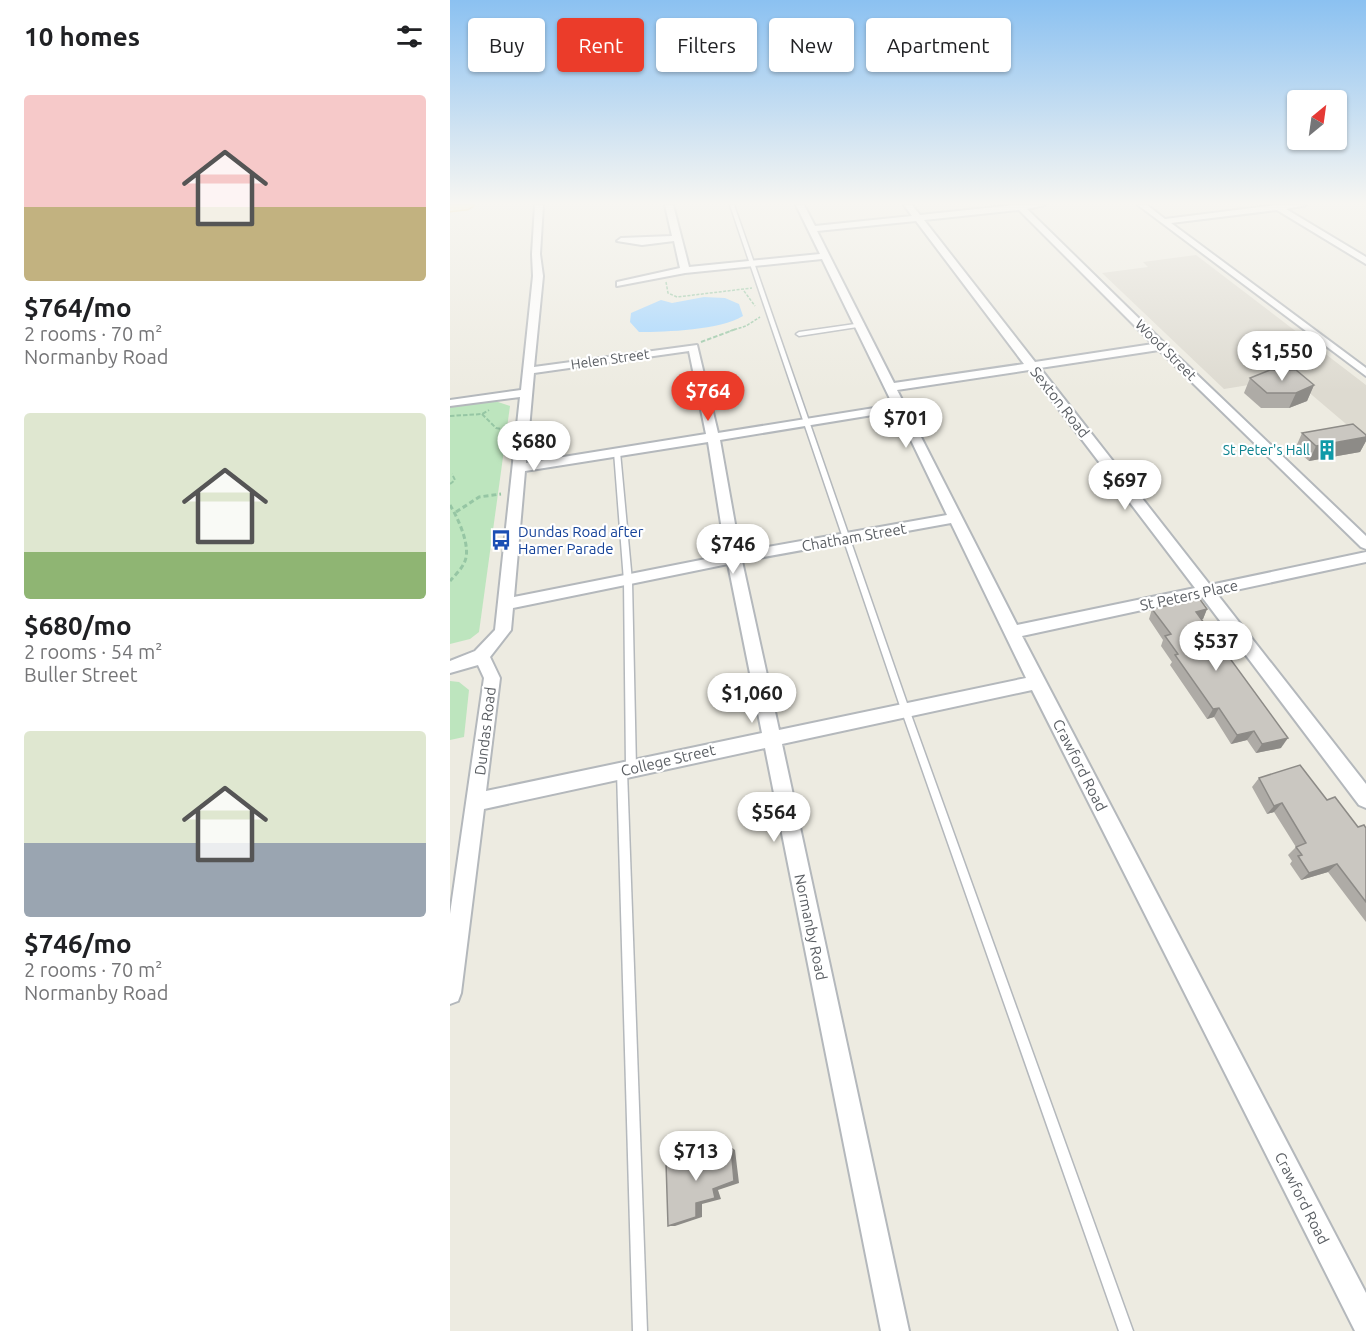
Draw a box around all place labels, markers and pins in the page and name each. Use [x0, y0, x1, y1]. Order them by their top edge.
pin: $1,550 [1233, 331, 1331, 382]
pin: $764 [672, 371, 744, 422]
pin: $701 [870, 398, 942, 449]
pin: $680 [498, 421, 570, 472]
building icon: St Peter's Hall [1315, 438, 1339, 462]
place label: St Peter's Hall [1223, 442, 1310, 458]
pin: $697 [1089, 460, 1161, 511]
place label: Dundas Road after Hamer Parade [518, 523, 644, 557]
pin: $746 [697, 524, 769, 575]
bus stop icon: Dundas Road after Hamer Parade [489, 528, 513, 552]
pin: $537 [1180, 621, 1252, 672]
pin: $1,060 [703, 673, 801, 724]
pin: $564 [738, 792, 810, 843]
pin: $713 [660, 1131, 732, 1182]

